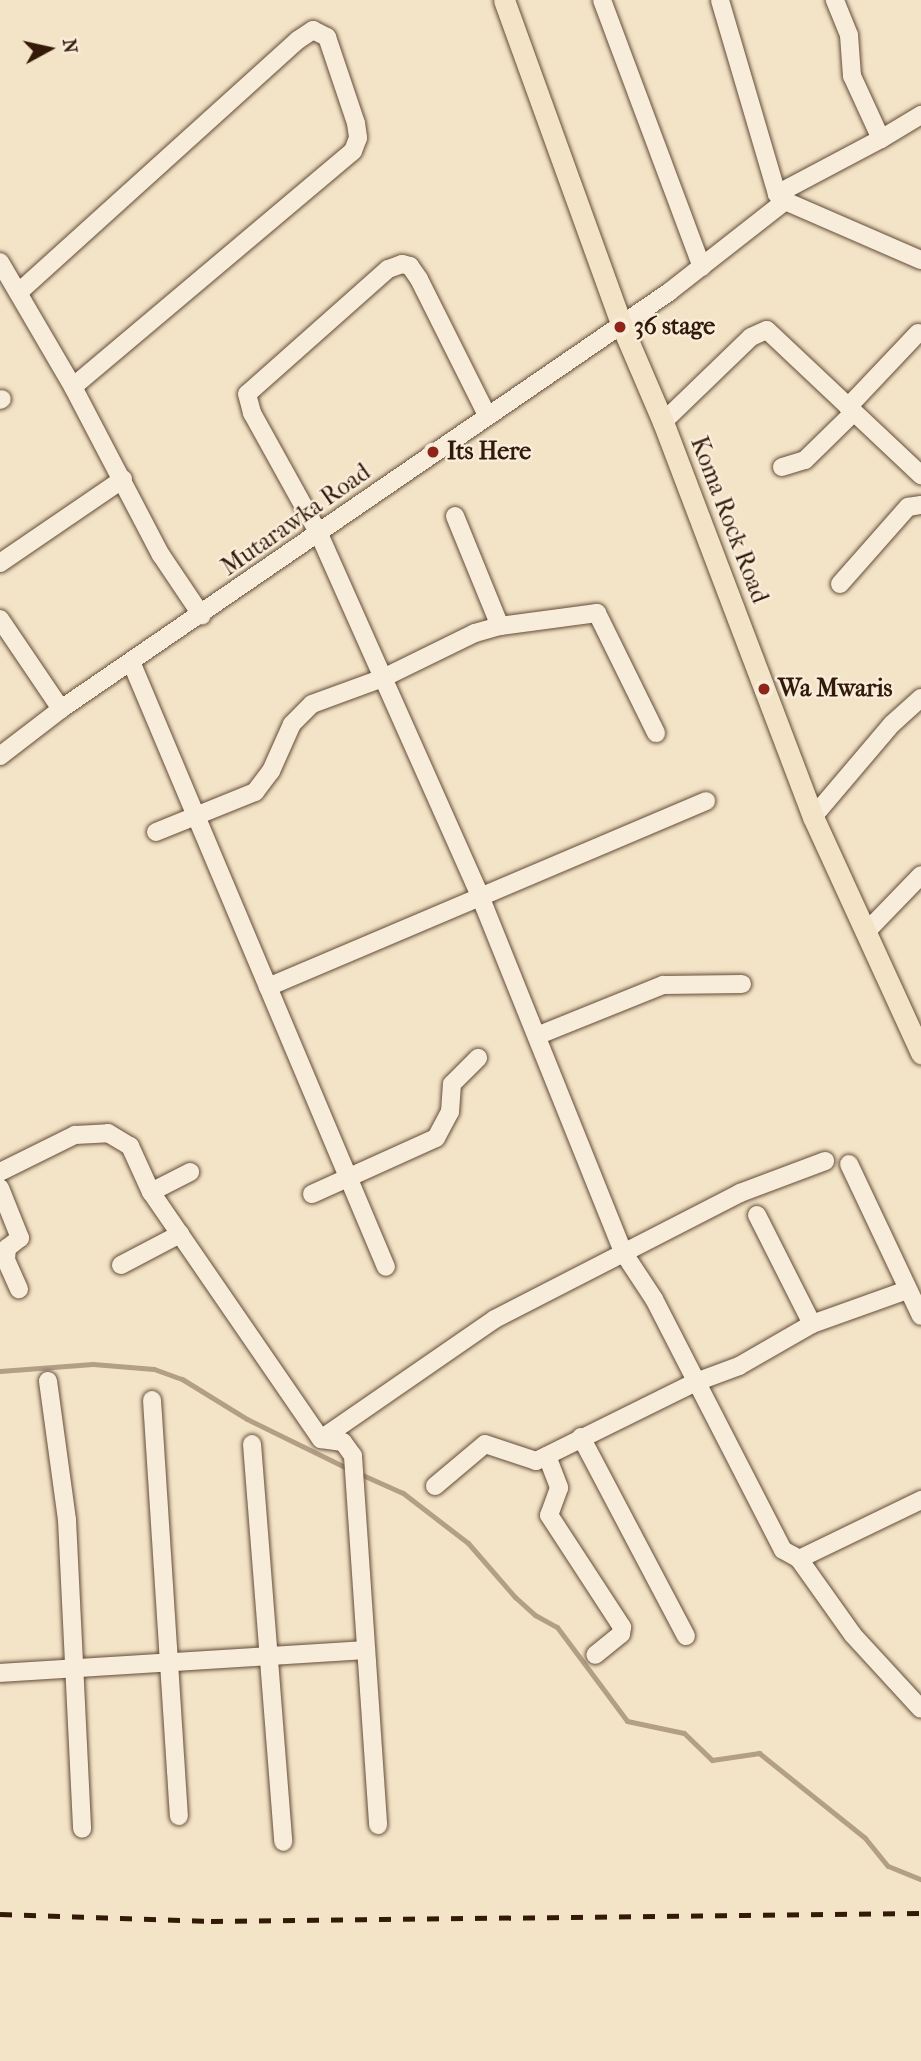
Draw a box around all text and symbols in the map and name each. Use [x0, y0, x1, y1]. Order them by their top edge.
north arrow [14, 14, 84, 84]
text: N [58, 37, 82, 55]
place label: 36 stage [634, 313, 715, 341]
marker: 36 stage [612, 319, 628, 335]
street label: Koma Rock Road [684, 433, 774, 607]
place label: Its Here [447, 438, 531, 466]
marker: Its Here [425, 444, 441, 460]
street label: Mutarawka Road [216, 458, 376, 582]
place label: Wa Mwaris [778, 675, 892, 703]
marker: Wa Mwaris [756, 681, 772, 697]

